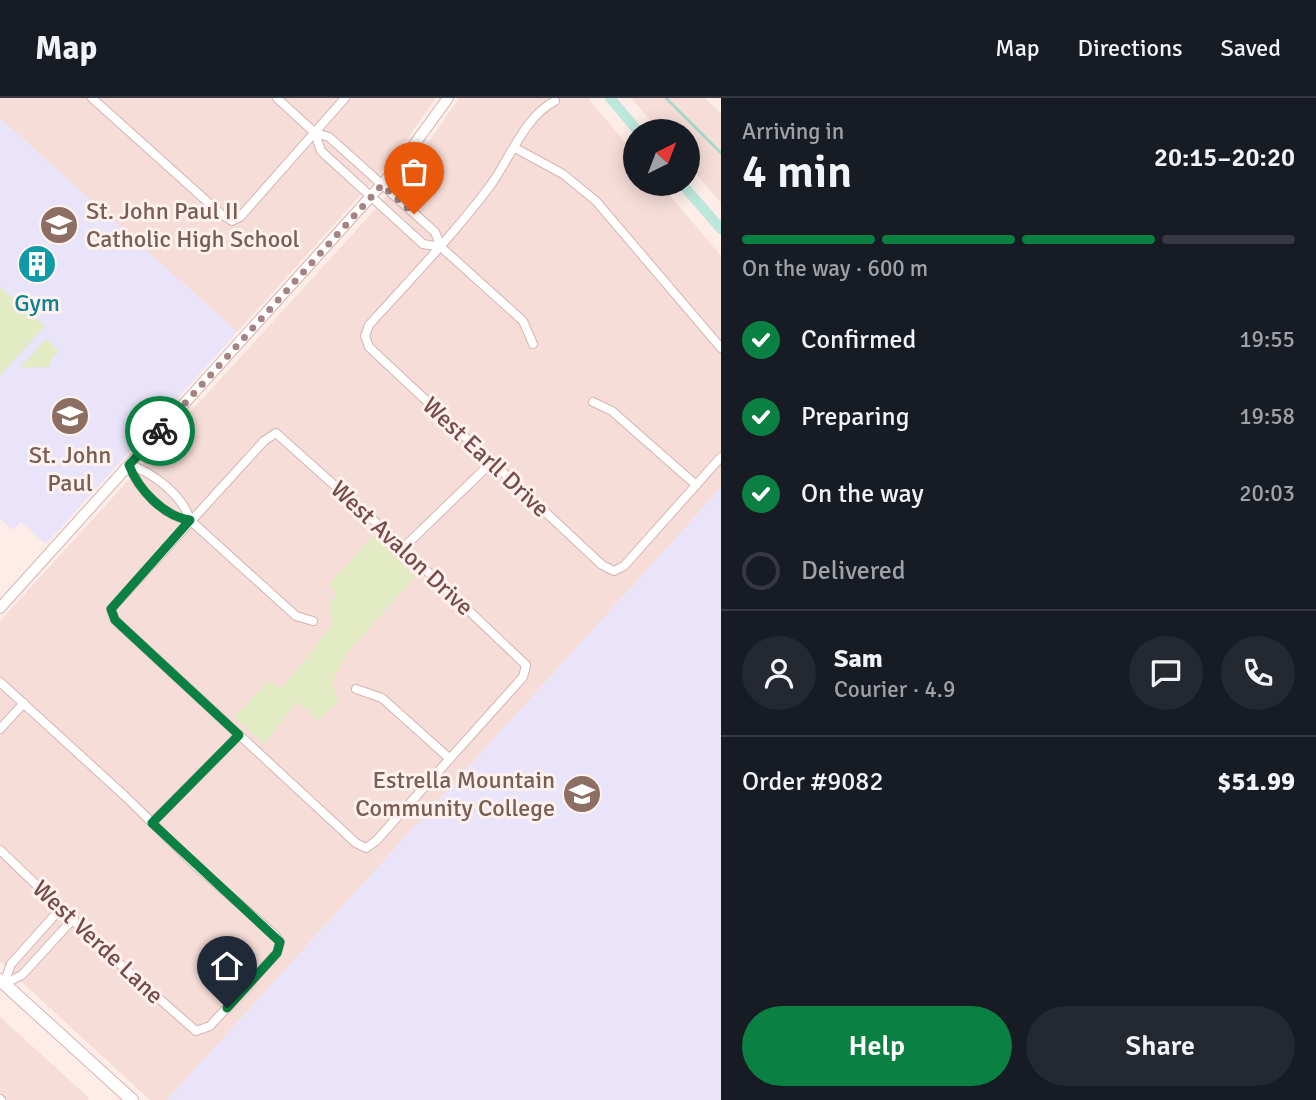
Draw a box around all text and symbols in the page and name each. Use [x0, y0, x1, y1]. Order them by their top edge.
text: Map [35, 28, 97, 69]
text: Map [995, 33, 1040, 63]
text: Directions [1078, 33, 1183, 63]
text: Saved [1221, 33, 1281, 63]
text: Arriving in [742, 117, 844, 146]
north arrow [623, 119, 700, 196]
map controls [623, 119, 700, 196]
pin [384, 142, 444, 214]
text: 20:15–20:20 [1154, 142, 1295, 174]
text: 4 min [742, 144, 852, 200]
icon: bag [395, 153, 433, 191]
place label: St. John Paul II Catholic High School [86, 196, 300, 254]
school or university icon: St. John Paul II Catholic High School [38, 204, 80, 246]
building icon: Gym [16, 243, 58, 285]
text: On the way · 600 m [742, 254, 928, 283]
place label: Gym [14, 288, 60, 318]
icon: check [742, 321, 780, 359]
text: Confirmed [801, 324, 916, 356]
text: 19:55 [1239, 325, 1295, 354]
street label: West Earll Drive [416, 390, 556, 524]
school or university icon: St. John Paul [49, 395, 91, 437]
courier [125, 396, 195, 466]
icon: check [742, 398, 780, 436]
text: Preparing [801, 401, 909, 433]
text: 19:58 [1239, 402, 1295, 431]
icon: bike [141, 412, 179, 450]
place label: St. John Paul [29, 440, 111, 498]
street label: West Avalon Drive [324, 474, 480, 622]
icon: check [742, 475, 780, 513]
text: On the way [801, 478, 924, 510]
text: 20:03 [1239, 479, 1295, 508]
text: Delivered [801, 555, 906, 587]
button: person [742, 636, 816, 710]
button: chat [1129, 636, 1203, 710]
button: phone [1221, 636, 1295, 710]
text: Sam [834, 643, 883, 675]
text: Courier · 4.9 [834, 675, 955, 704]
place label: Estrella Mountain Community College [355, 765, 555, 823]
text: Order #9082 [742, 766, 883, 798]
text: $51.99 [1217, 766, 1295, 798]
school or university icon: Estrella Mountain Community College [561, 773, 603, 815]
street label: West Verde Lane [26, 874, 170, 1010]
pin [197, 936, 257, 1008]
icon: home [208, 947, 246, 985]
button: Help [742, 1006, 1012, 1086]
button: Share [1026, 1006, 1295, 1086]

